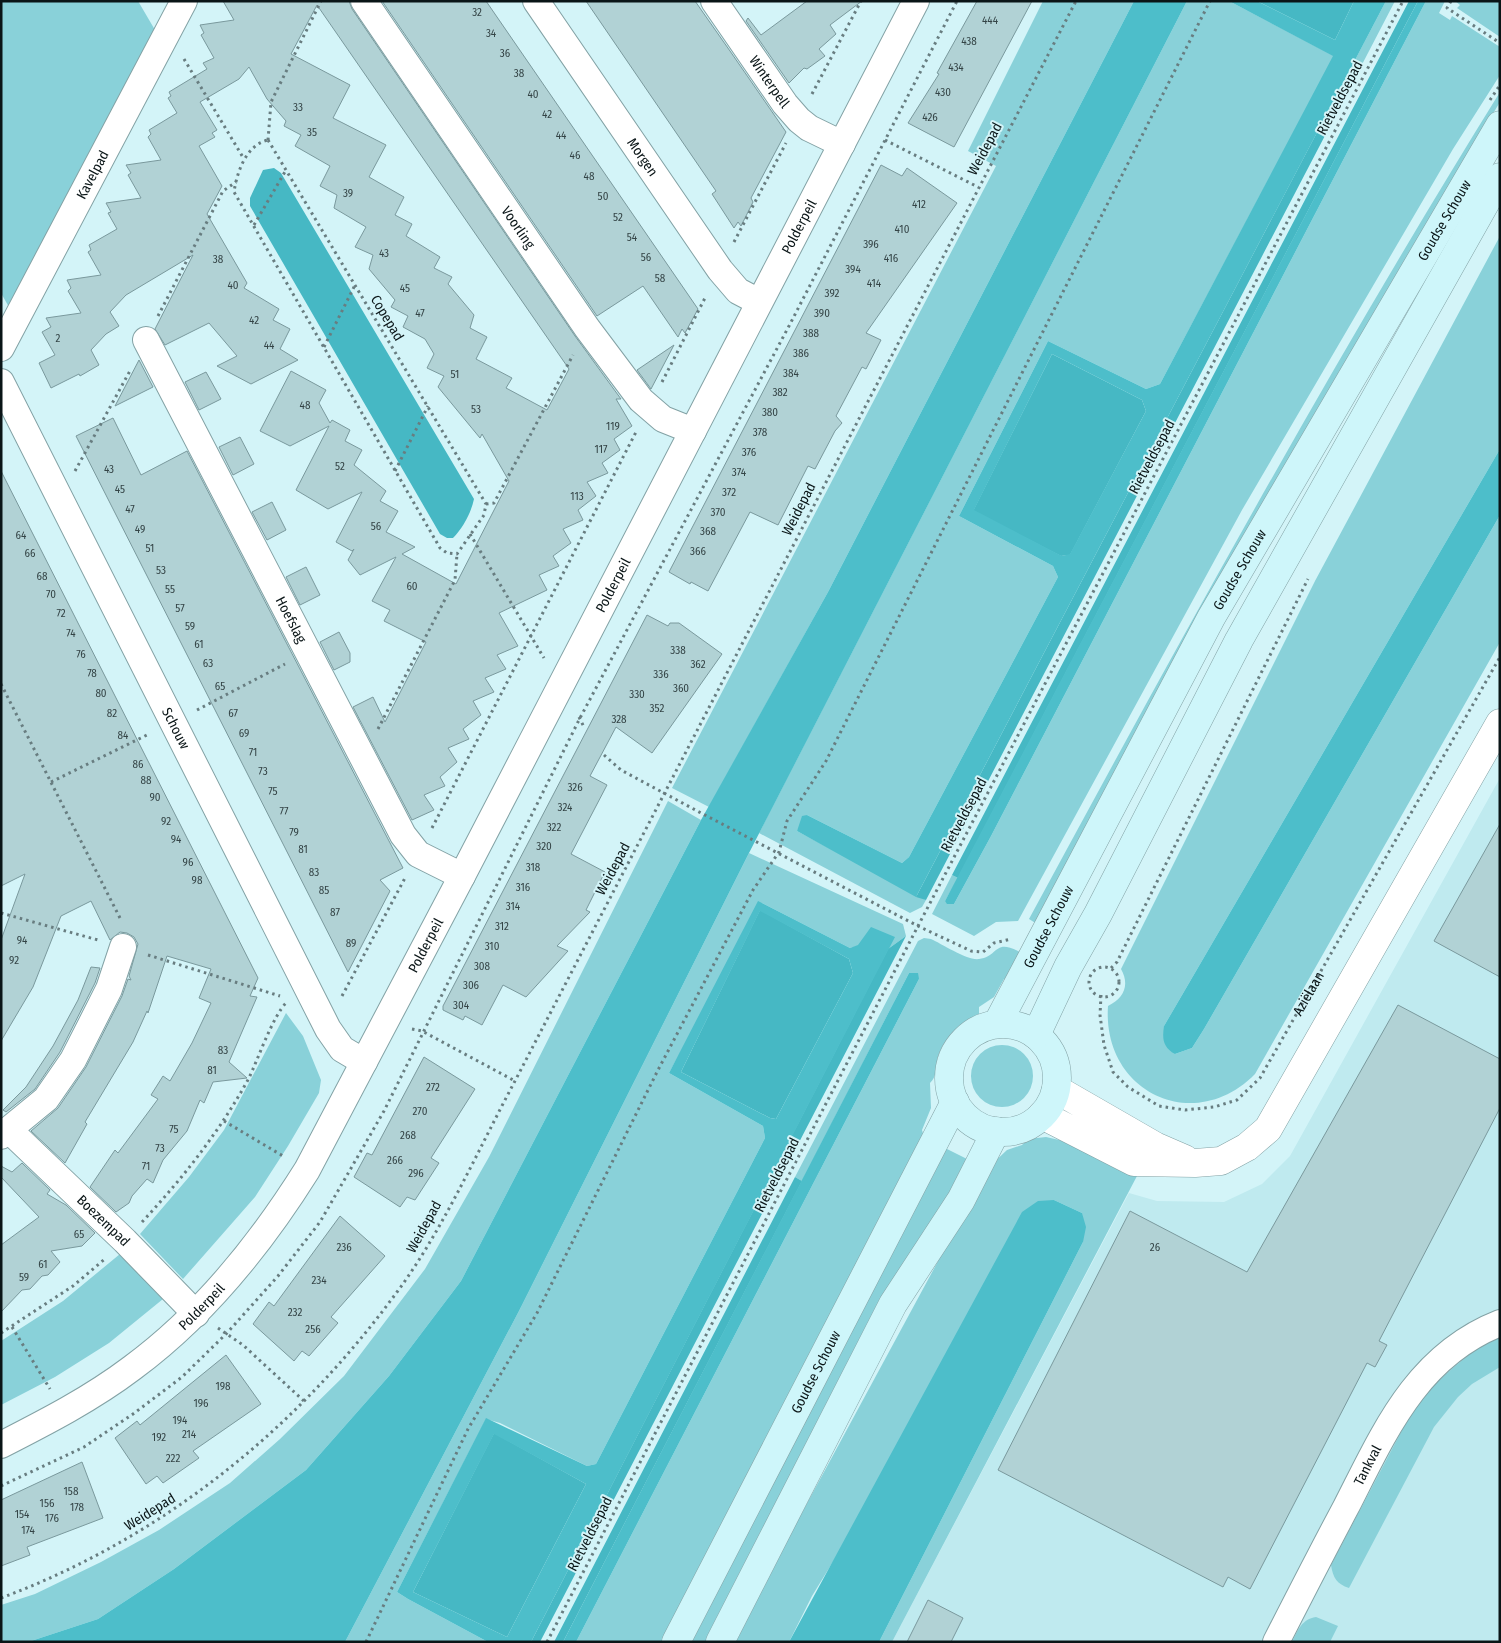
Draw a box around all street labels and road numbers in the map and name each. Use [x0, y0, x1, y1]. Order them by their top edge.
street label: Winterpell [746, 52, 793, 112]
street label: Rietveldsepad [1313, 58, 1367, 138]
street label: Weidepad [964, 120, 1006, 178]
street label: Morgen [624, 135, 662, 179]
street label: Kavelpad [73, 147, 112, 202]
street label: Goudse Schouw [1414, 177, 1474, 264]
street label: Polderpeil [778, 196, 820, 257]
street label: Voorling [498, 203, 539, 252]
street label: Copepad [367, 292, 407, 344]
street label: Rietveldsepad [1125, 417, 1179, 497]
street label: Weidepad [779, 480, 819, 538]
street label: Goudse Schouw [1209, 526, 1270, 613]
street label: Polderpeil [592, 555, 634, 615]
street label: Hoefslag [272, 593, 310, 646]
street label: Schouw [158, 705, 194, 752]
street label: Rietveldsepad [937, 775, 991, 855]
street label: Weidepad [592, 840, 634, 898]
street label: Goudse Schouw [1020, 883, 1077, 971]
street label: Polderpeil [404, 915, 447, 975]
street label: Aziëlaan [1289, 968, 1327, 1019]
street label: Rietveldsepad [751, 1135, 803, 1215]
street label: Boezempad [74, 1191, 134, 1250]
street label: Weidepad [403, 1198, 445, 1256]
street label: Polderpeil [175, 1279, 228, 1334]
street label: Goudse Schouw [787, 1328, 844, 1416]
street label: Tankval [1350, 1442, 1385, 1488]
street label: Weidepad [121, 1490, 179, 1534]
street label: Rietveldsepad [564, 1494, 616, 1574]

